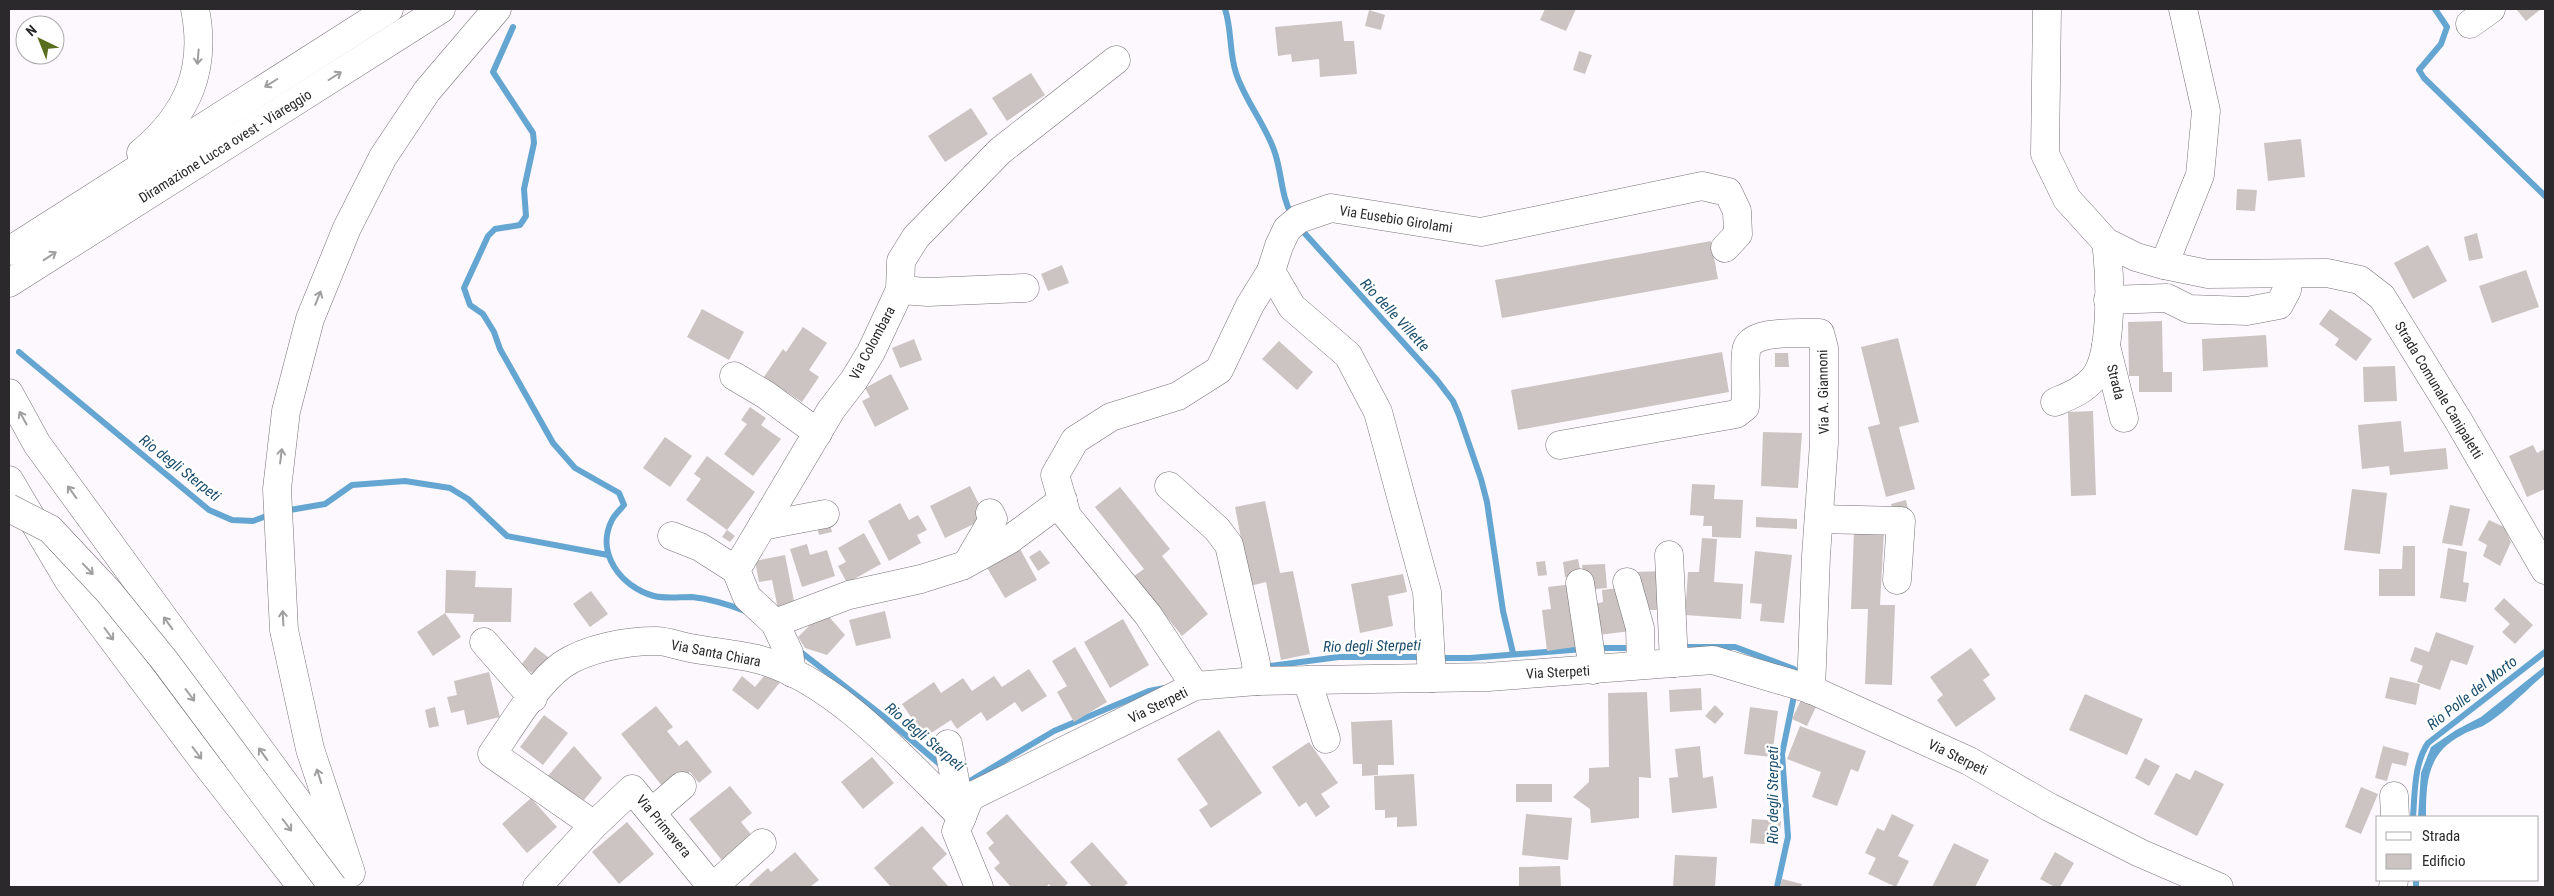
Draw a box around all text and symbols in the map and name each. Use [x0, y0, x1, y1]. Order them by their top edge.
north arrow [15, 15, 65, 65]
text: N [23, 22, 40, 39]
one-way arrow [194, 49, 203, 65]
one-way arrow [327, 71, 341, 81]
one-way arrow [265, 79, 279, 89]
street label: Diramazione Lucca ovest - Viareggio [136, 86, 314, 206]
street label: Via Eusebio Girolami [1338, 202, 1454, 236]
one-way arrow [42, 251, 56, 261]
water label: Rio delle Villette [1357, 275, 1433, 355]
one-way arrow [314, 291, 323, 306]
street label: Via Colombara [846, 303, 898, 383]
street label: Strada Comunale Canipaletti [2392, 318, 2486, 462]
street label: Via A. Giannoni [1814, 349, 1832, 435]
street label: Strada [2104, 363, 2128, 401]
one-way arrow [18, 411, 28, 426]
water label: Rio degli Sterpeti [136, 431, 225, 506]
one-way arrow [276, 448, 286, 464]
one-way arrow [67, 485, 77, 499]
one-way arrow [82, 563, 94, 575]
one-way arrow [279, 610, 288, 626]
one-way arrow [162, 617, 173, 630]
one-way arrow [104, 627, 114, 641]
street label: Via Santa Chiara [670, 636, 762, 670]
water label: Rio degli Sterpeti [1323, 636, 1422, 656]
water label: Rio Polle del Morto [2423, 652, 2521, 734]
street label: Via Sterpeti [1526, 662, 1590, 682]
street label: Via Sterpeti [1126, 684, 1190, 726]
one-way arrow [185, 688, 195, 702]
water label: Rio degli Sterpeti [882, 699, 969, 776]
street label: Via Sterpeti [1926, 736, 1990, 778]
water label: Rio degli Sterpeti [1764, 745, 1782, 844]
one-way arrow [192, 746, 202, 760]
one-way arrow [258, 748, 269, 761]
one-way arrow [314, 769, 323, 784]
street label: Via Primavera [633, 792, 695, 860]
legend [2376, 816, 2539, 881]
one-way arrow [282, 818, 292, 832]
text: Strada [2422, 827, 2460, 845]
text: Edificio [2422, 852, 2465, 870]

